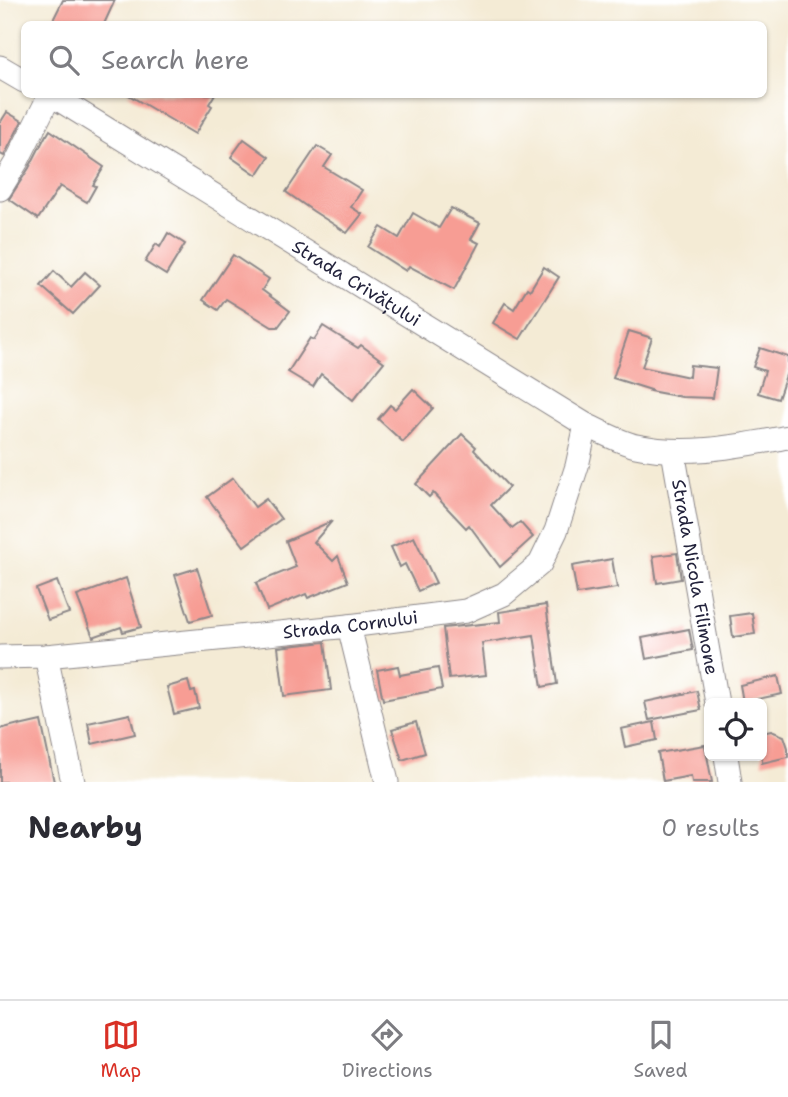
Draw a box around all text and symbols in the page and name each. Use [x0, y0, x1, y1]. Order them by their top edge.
search box [21, 21, 767, 98]
icon: search [45, 41, 83, 79]
text: Search here [101, 42, 250, 77]
street label: Strada Crivățului [288, 234, 425, 332]
street label: Strada Nicola Filimone [666, 478, 724, 677]
street label: Strada Cornului [282, 605, 419, 644]
map controls [704, 698, 767, 761]
button: locate [704, 698, 767, 761]
text: Nearby [28, 807, 143, 848]
text: 0 results [661, 813, 760, 843]
tab: Map [100, 1016, 141, 1083]
tab: Directions [342, 1016, 433, 1083]
tab: Saved [634, 1016, 688, 1083]

